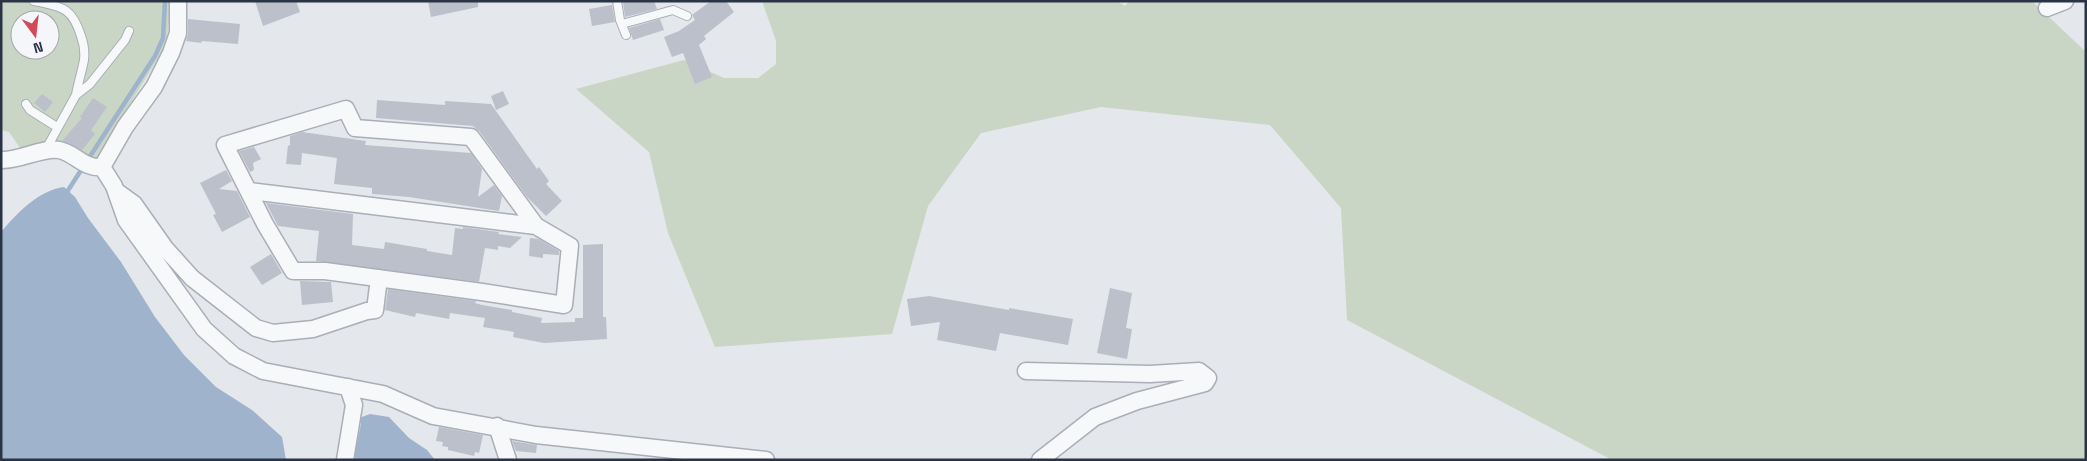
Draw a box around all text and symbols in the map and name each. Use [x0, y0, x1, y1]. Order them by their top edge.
north arrow [10, 10, 60, 60]
text: N [31, 38, 45, 57]

